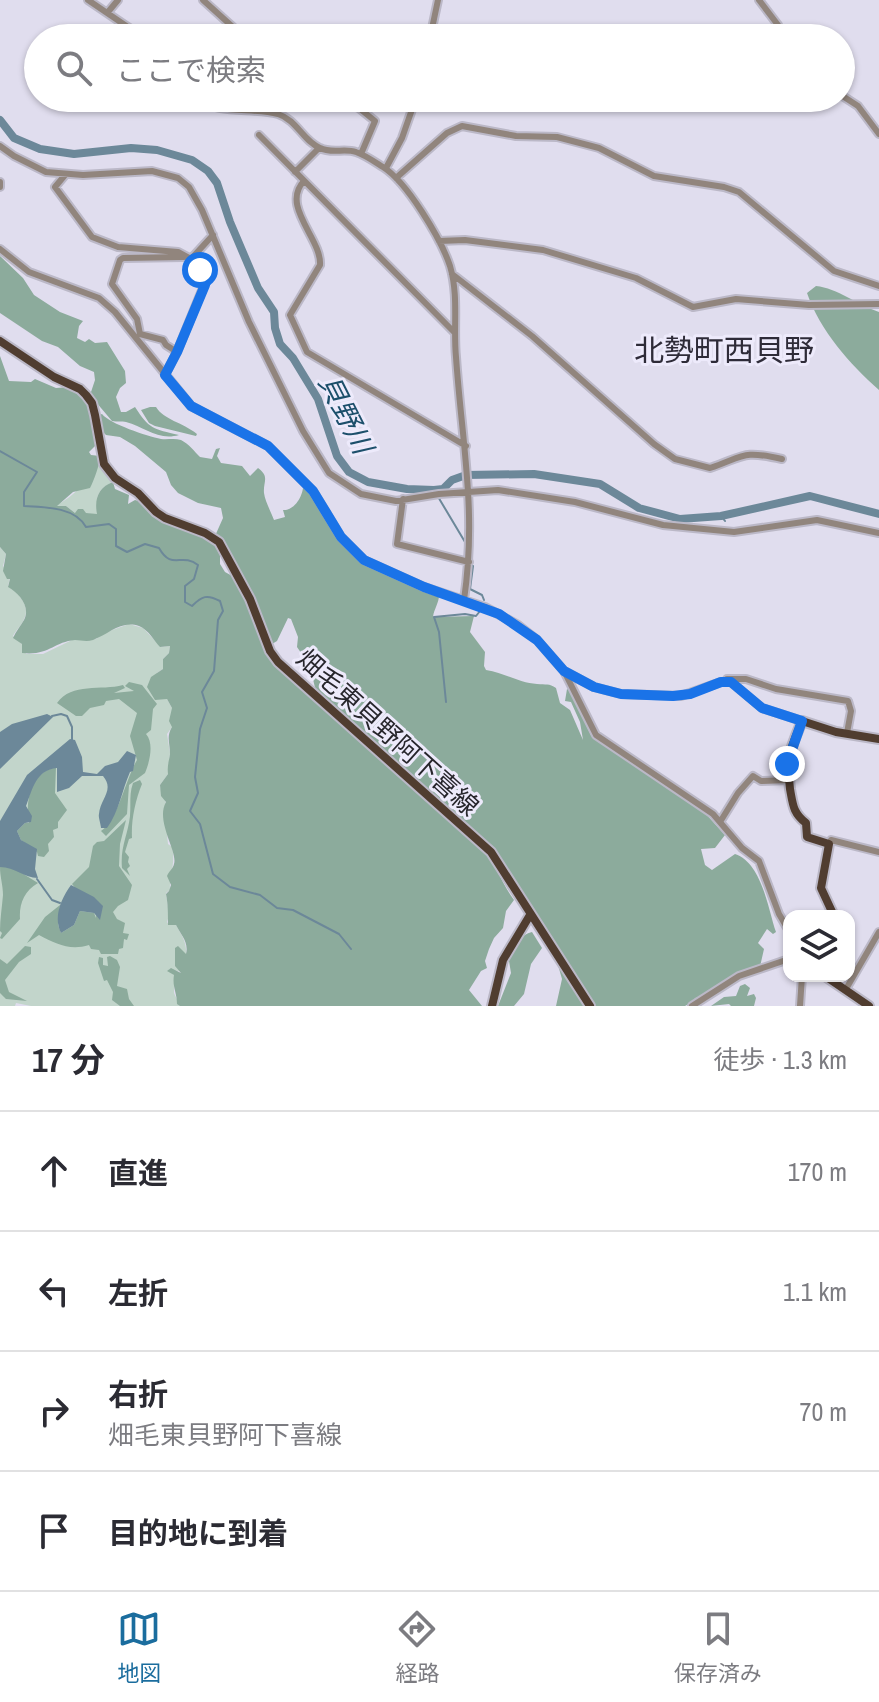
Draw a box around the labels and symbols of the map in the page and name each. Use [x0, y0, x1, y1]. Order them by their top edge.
route start [182, 252, 218, 288]
district label: 北勢町西貝野 [634, 330, 814, 370]
water label: 貝野川 [310, 368, 383, 463]
street label: 畑毛東貝野阿下喜線 [289, 641, 487, 823]
route end [769, 746, 805, 782]

